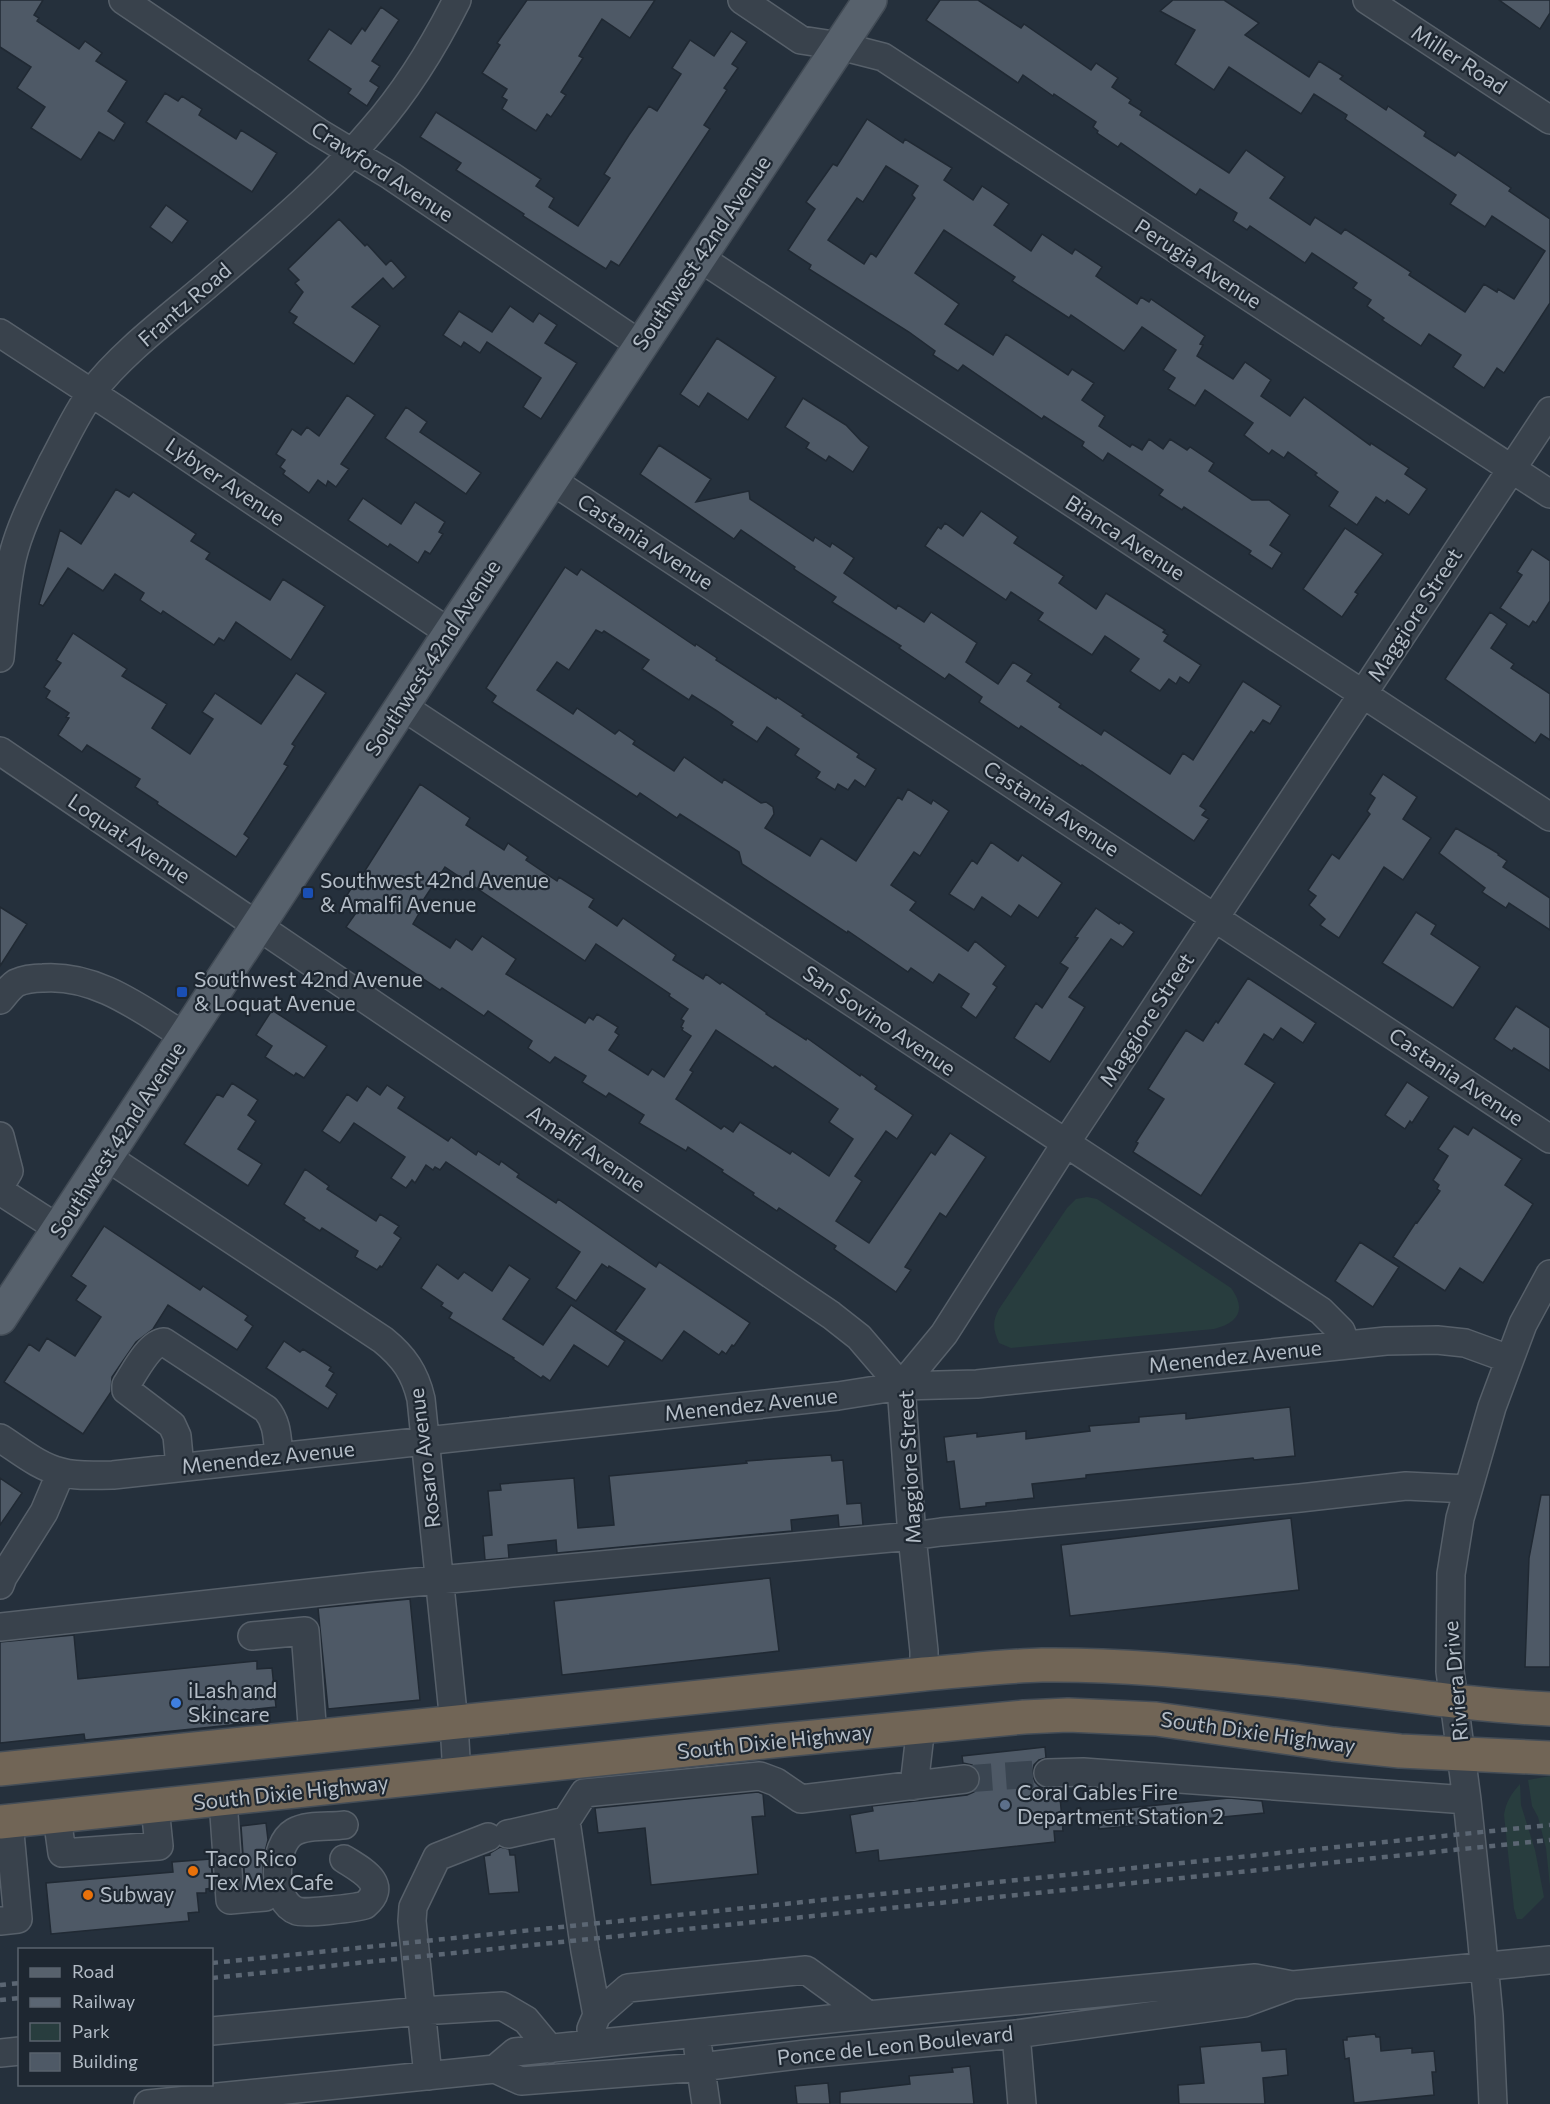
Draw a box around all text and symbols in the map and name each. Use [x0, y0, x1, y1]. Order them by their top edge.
street label: Miller Road [1407, 19, 1512, 99]
street label: Crawford Avenue [307, 115, 459, 226]
street label: Southwest 42nd Avenue [626, 150, 775, 354]
street label: Perugia Avenue [1131, 213, 1267, 313]
street label: Frantz Road [132, 257, 236, 351]
street label: Lybyer Avenue [161, 432, 290, 530]
street label: Castania Avenue [573, 488, 718, 594]
street label: Bianca Avenue [1061, 489, 1190, 585]
street label: Maggiore Street [1361, 543, 1466, 686]
street label: Southwest 42nd Avenue [359, 554, 505, 760]
street label: Castania Avenue [979, 755, 1124, 861]
street label: Loquat Avenue [64, 788, 196, 888]
place label: Southwest 42nd Avenue & Amalfi Avenue [320, 867, 549, 916]
marker: Southwest 42nd Avenue & Amalfi Avenue [301, 886, 315, 900]
street label: Maggiore Street [1093, 948, 1198, 1091]
street label: San Sovino Avenue [799, 959, 961, 1080]
place label: Southwest 42nd Avenue & Loquat Avenue [194, 966, 423, 1015]
marker: Southwest 42nd Avenue & Loquat Avenue [175, 985, 189, 999]
street label: Castania Avenue [1385, 1022, 1529, 1130]
street label: Southwest 42nd Avenue [44, 1036, 190, 1242]
street label: Amalfi Avenue [523, 1099, 651, 1196]
street label: Menendez Avenue [1147, 1334, 1323, 1377]
street label: Menendez Avenue [663, 1382, 839, 1425]
street label: Rosaro Avenue [403, 1387, 445, 1530]
street label: Maggiore Street [892, 1389, 925, 1545]
street label: Menendez Avenue [180, 1435, 356, 1478]
street label: Riviera Drive [1437, 1620, 1472, 1742]
place label: iLash and Skincare [188, 1677, 277, 1726]
marker: iLash and Skincare [169, 1696, 183, 1710]
street label: South Dixie Highway [1159, 1705, 1357, 1758]
street label: South Dixie Highway [676, 1718, 874, 1763]
street label: South Dixie Highway [192, 1769, 390, 1814]
place label: Coral Gables Fire Department Station 2 [1017, 1779, 1224, 1828]
marker: Coral Gables Fire Department Station 2 [998, 1798, 1012, 1812]
place label: Taco Rico Tex Mex Cafe [205, 1845, 334, 1894]
marker: Taco Rico Tex Mex Cafe [186, 1864, 200, 1878]
place label: Subway [100, 1881, 175, 1906]
marker: Subway [81, 1888, 95, 1902]
legend [18, 1948, 213, 2086]
text: Road [72, 1960, 114, 1982]
text: Railway [72, 1990, 135, 2012]
text: Park [72, 2020, 110, 2042]
street label: Ponce de Leon Boulevard [775, 2020, 1014, 2069]
text: Building [72, 2050, 138, 2072]

